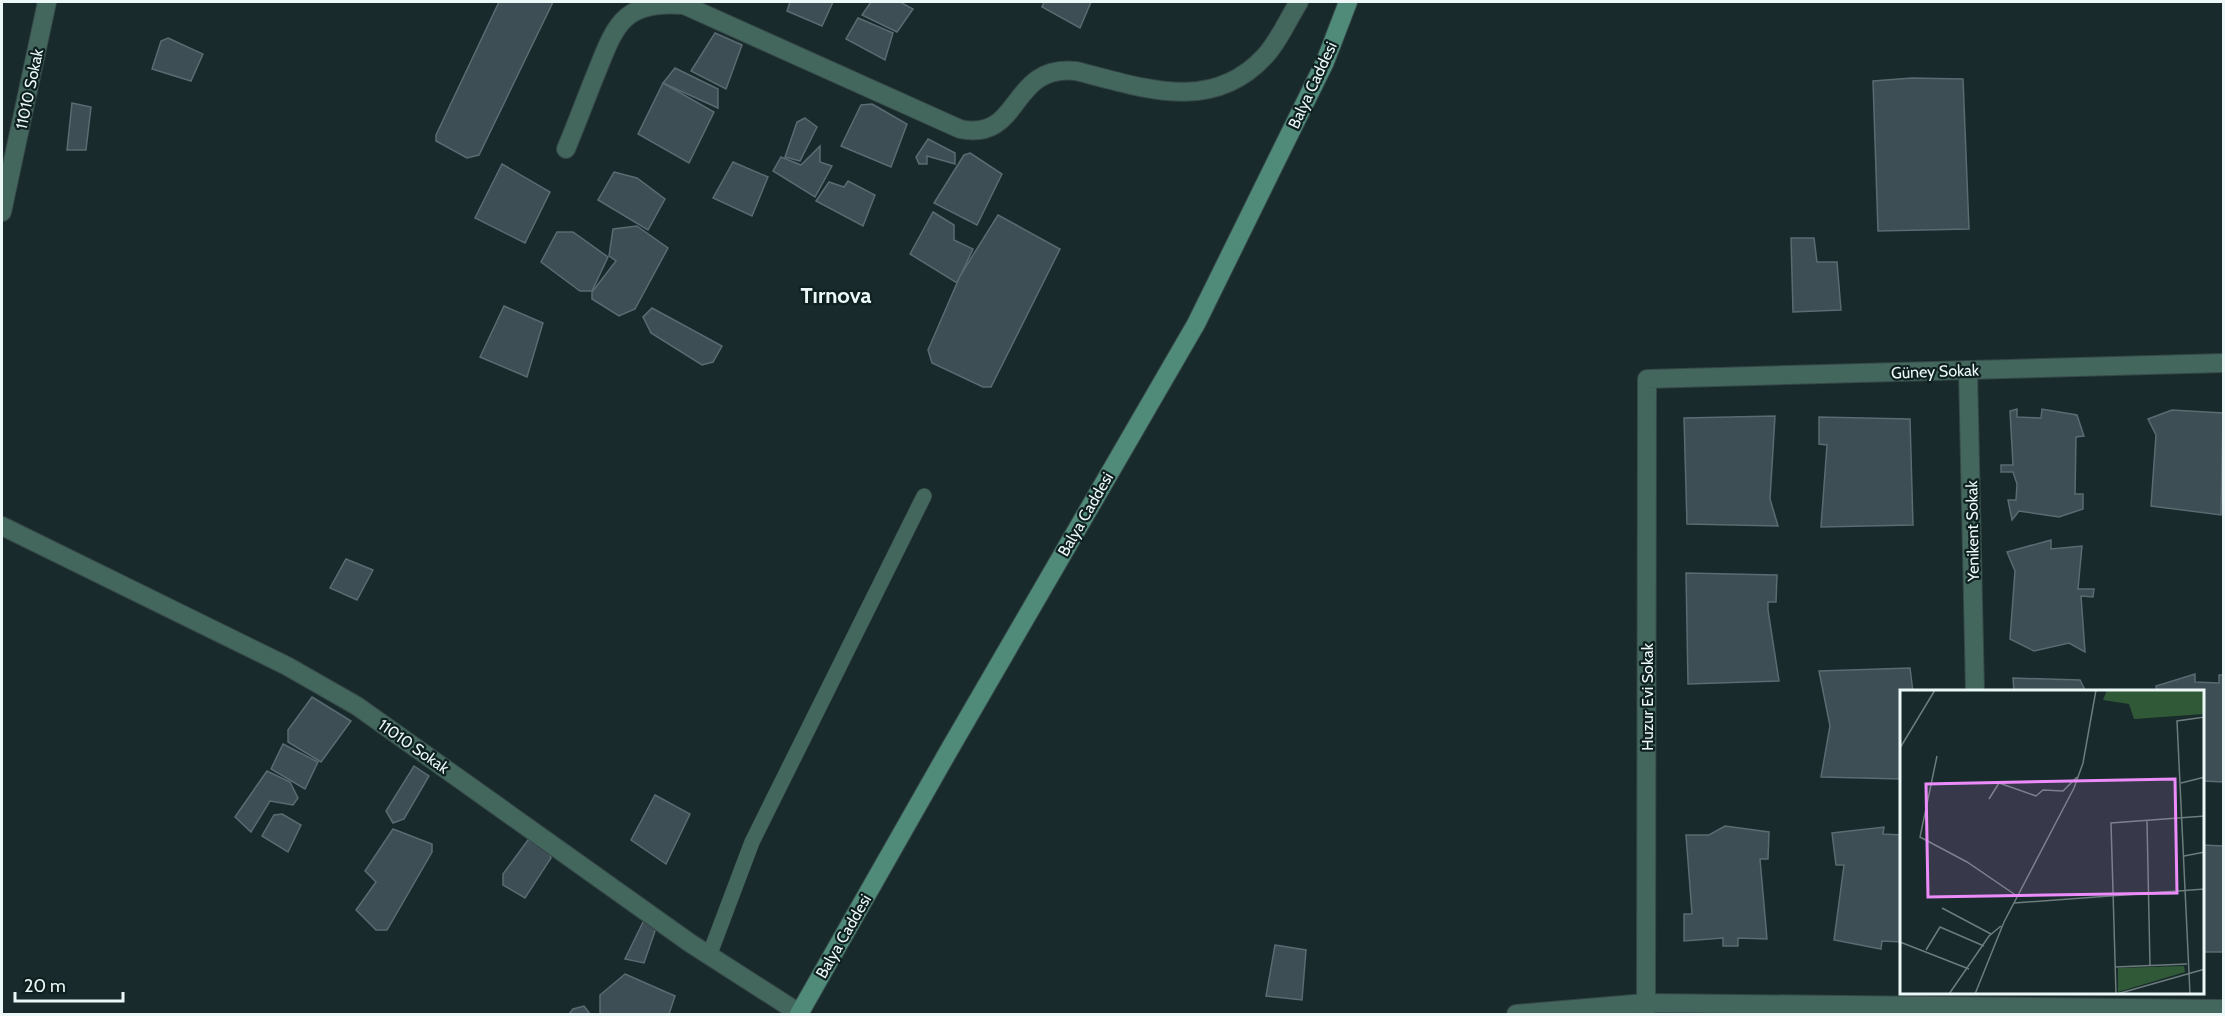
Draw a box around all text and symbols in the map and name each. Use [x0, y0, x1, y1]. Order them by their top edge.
street label: Balya Caddesi [1284, 39, 1341, 132]
street label: 11010 Sokak [12, 46, 47, 131]
district label: Tırnova [801, 282, 871, 309]
street label: Güney Sokak [1891, 360, 1980, 383]
street label: Balya Caddesi [1054, 469, 1117, 560]
street label: Yenikent Sokak [1962, 479, 1983, 583]
street label: Huzur Evi Sokak [1638, 642, 1657, 751]
inset map [1900, 690, 2204, 995]
street label: 11010 Sokak [375, 715, 453, 778]
street label: Balya Caddesi [812, 891, 875, 982]
scale bar [15, 965, 123, 1003]
text: 20 m [24, 975, 66, 997]

